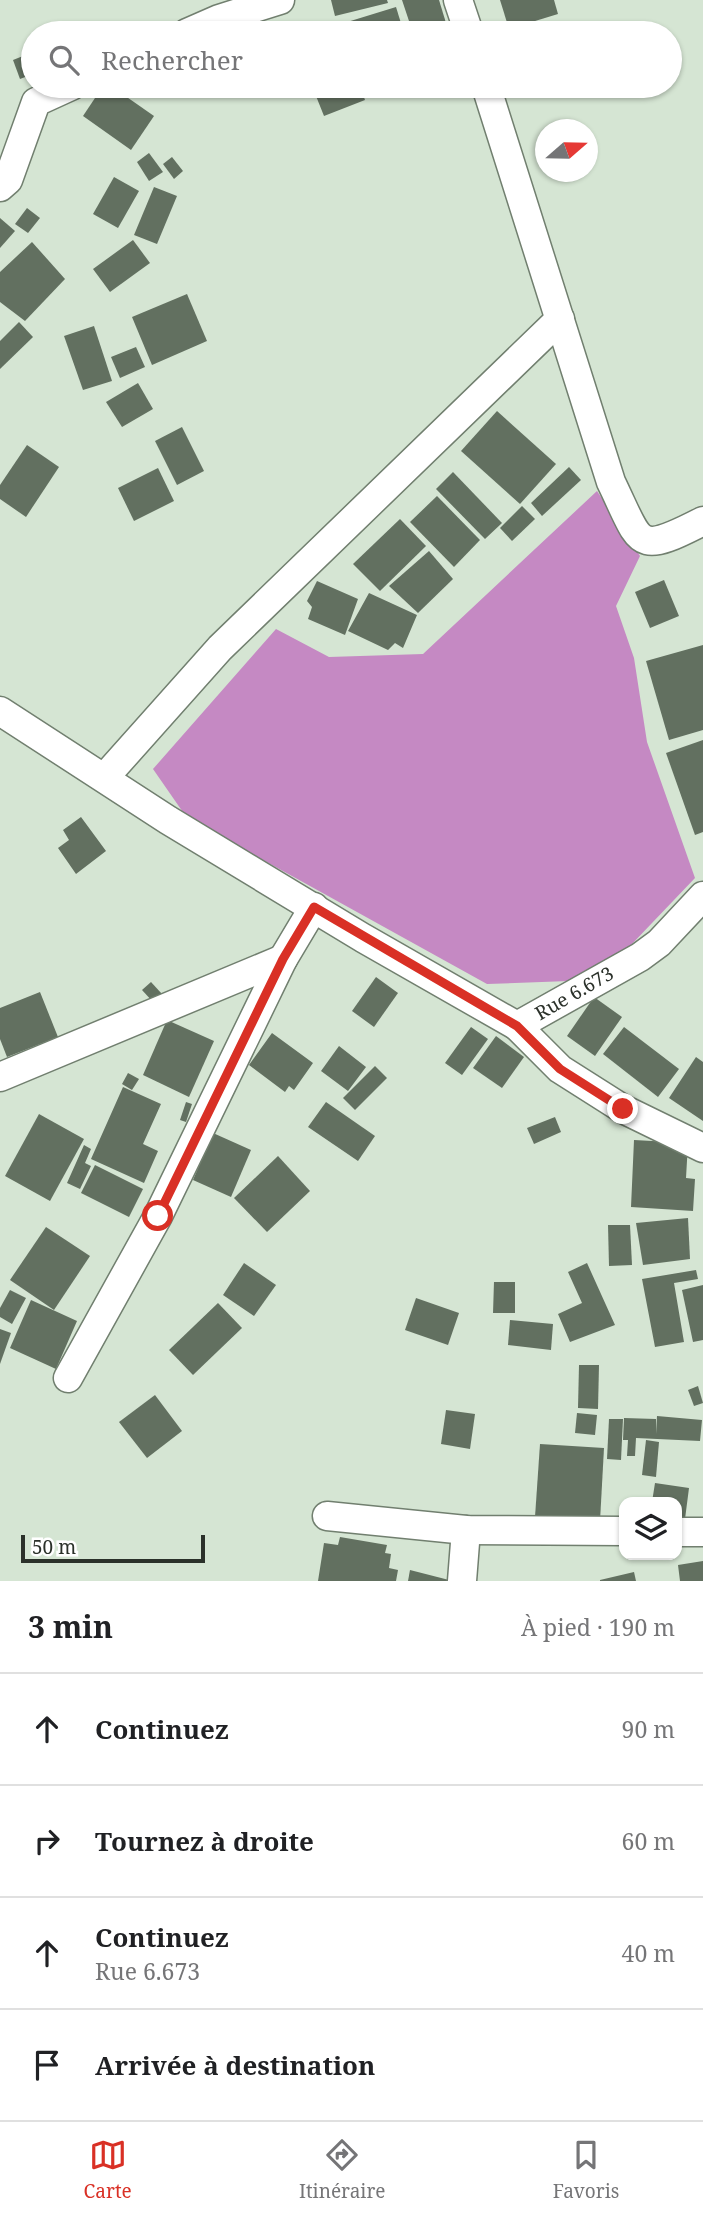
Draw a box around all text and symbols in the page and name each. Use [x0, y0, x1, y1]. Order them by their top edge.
search box [21, 21, 682, 98]
icon: search [45, 41, 83, 79]
text: Rechercher [101, 42, 243, 78]
north arrow [535, 119, 598, 182]
street label: Rue 6.673 [530, 960, 618, 1026]
route end [607, 1093, 638, 1124]
route start [142, 1200, 173, 1231]
map controls [619, 1497, 682, 1560]
button: layers [619, 1497, 682, 1560]
scale bar [21, 1532, 205, 1564]
text: 50 m [32, 1534, 76, 1560]
text: 3 min [28, 1606, 113, 1647]
text: À pied · 190 m [521, 1611, 675, 1643]
icon: ahead [28, 1710, 66, 1748]
text: Continuez [95, 1711, 229, 1747]
text: 90 m [622, 1713, 675, 1745]
icon: right [28, 1822, 66, 1860]
text: Tournez à droite [95, 1823, 314, 1859]
text: 60 m [622, 1825, 675, 1857]
text: Continuez [95, 1919, 229, 1955]
icon: ahead [28, 1934, 66, 1972]
text: 40 m [622, 1937, 675, 1969]
text: Rue 6.673 [95, 1955, 200, 1987]
icon: arrive [28, 2046, 66, 2084]
text: Arrivée à destination [95, 2047, 375, 2083]
tab: Carte [84, 2136, 132, 2204]
tab: Itinéraire [299, 2136, 386, 2204]
tab: Favoris [553, 2136, 619, 2204]

